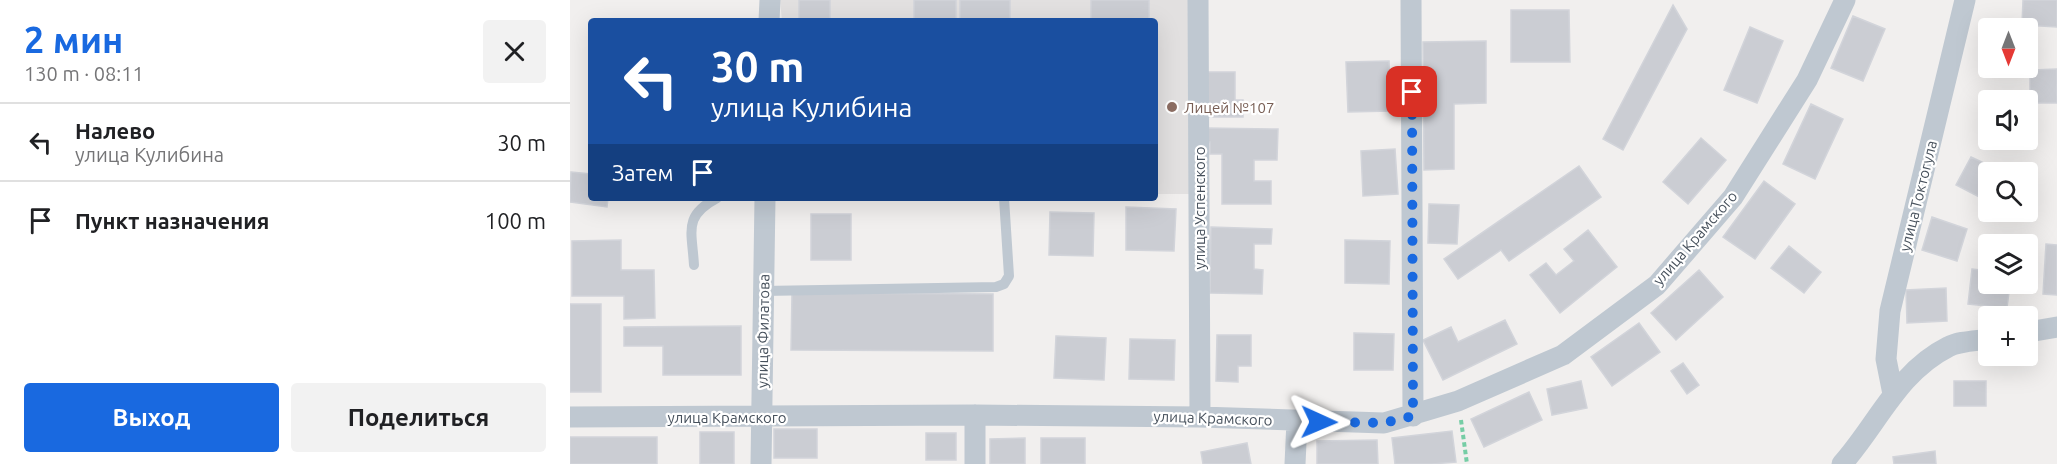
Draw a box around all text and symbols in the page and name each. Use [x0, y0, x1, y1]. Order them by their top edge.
north arrow [1978, 18, 2038, 78]
map controls [1978, 18, 2038, 366]
text: 2 мин [24, 19, 123, 60]
button: close [483, 20, 546, 83]
icon: left [612, 42, 690, 120]
text: 30 m [711, 43, 805, 90]
text: 130 m · 08:11 [24, 62, 144, 85]
pin [1386, 66, 1437, 117]
icon: arrive [1395, 75, 1428, 108]
button: sound [1978, 90, 2038, 150]
text: улица Кулибина [711, 92, 912, 122]
place label: Лицей №107 [1184, 99, 1274, 116]
marker: Лицей №107 [1165, 100, 1179, 114]
text: Налево [75, 118, 155, 143]
icon: left [24, 126, 57, 159]
text: 30 m [497, 130, 546, 155]
street label: улица Токтогула [1896, 139, 1940, 253]
text: улица Кулибина [75, 143, 224, 166]
street label: улица Успенского [1191, 146, 1208, 270]
icon: arrive [686, 156, 719, 189]
text: Затем [612, 160, 674, 185]
button: search [1978, 162, 2038, 222]
street label: улица Крамского [1650, 188, 1740, 288]
icon: arrive [24, 204, 57, 237]
text: Пункт назначения [75, 208, 269, 233]
text: 100 m [485, 208, 546, 233]
button: layers [1978, 234, 2038, 294]
street label: улица Филатова [754, 274, 772, 388]
button: + [1978, 306, 2038, 366]
button: Выход [24, 383, 279, 452]
button: Поделиться [291, 383, 546, 452]
position arrow [1287, 390, 1351, 454]
street label: улица Крамского [1153, 407, 1273, 429]
street label: улица Крамского [667, 409, 787, 426]

